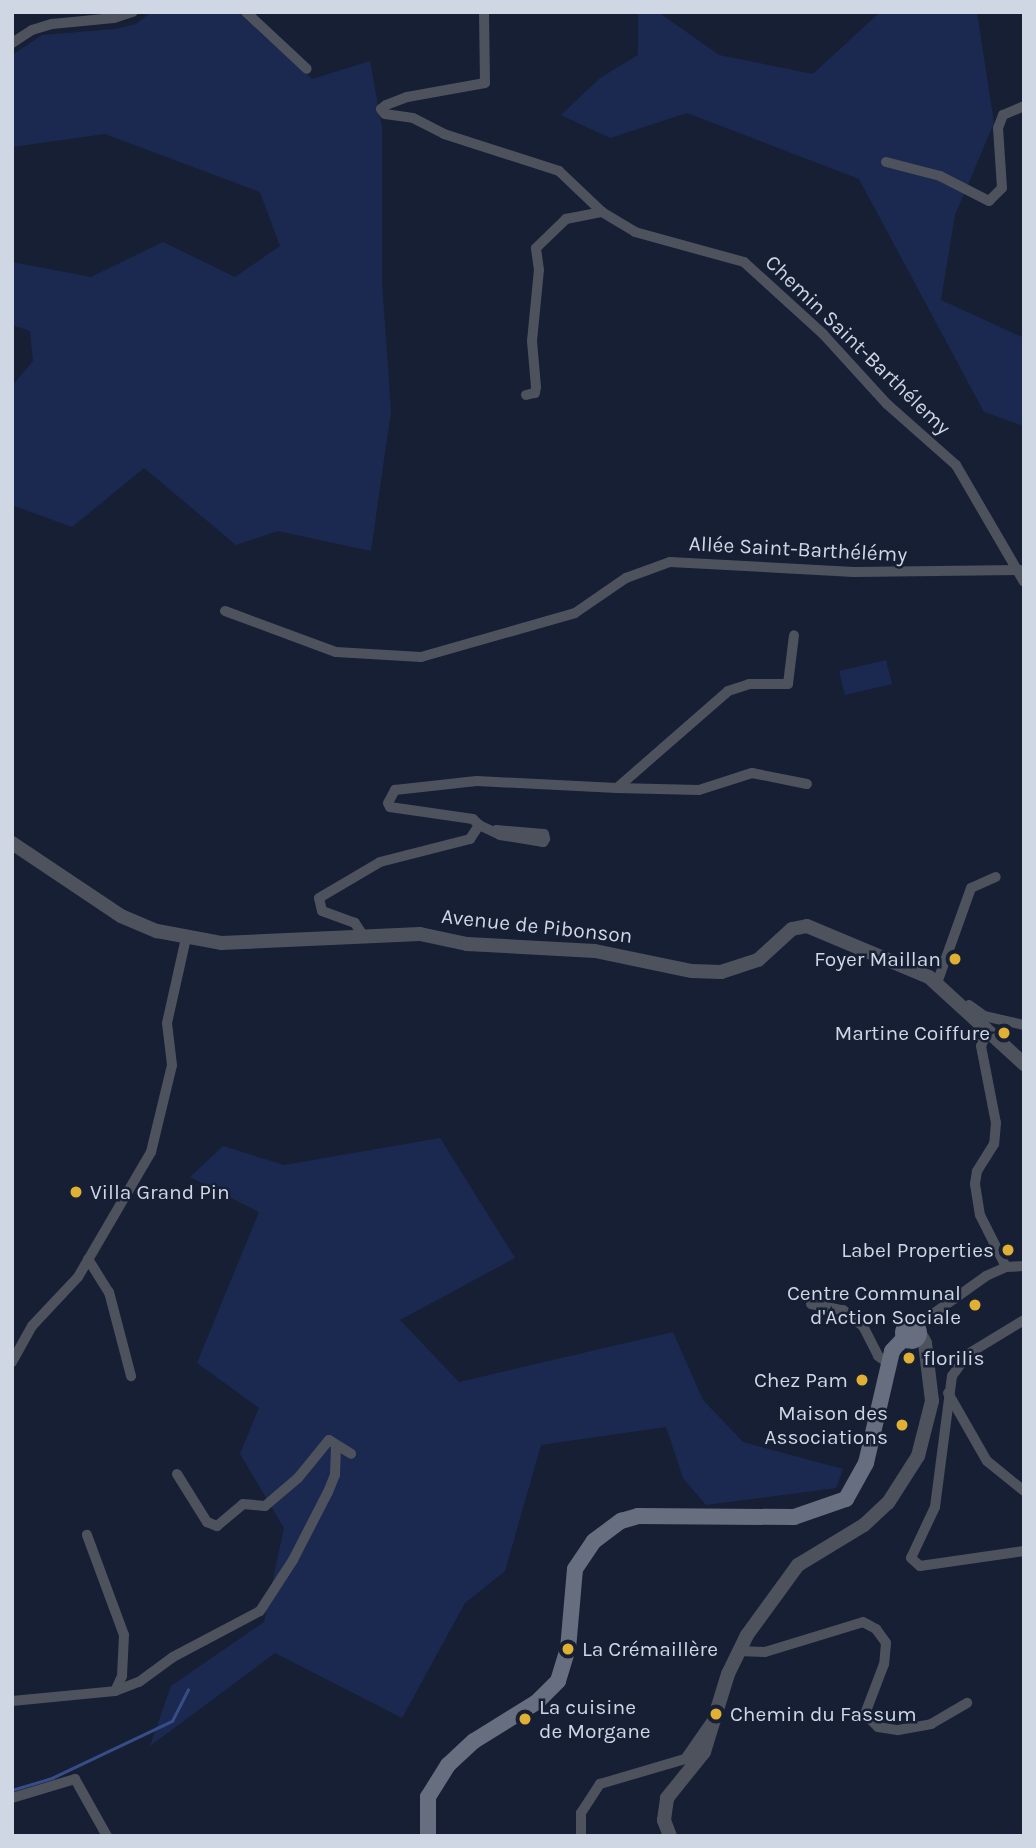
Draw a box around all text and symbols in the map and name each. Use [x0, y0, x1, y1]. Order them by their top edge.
street label: Chemin Saint-Barthélemy [760, 250, 956, 440]
street label: Allée Saint-Barthélémy [688, 531, 908, 567]
street label: Avenue de Pibonson [440, 903, 634, 949]
place label: Foyer Maillan [814, 946, 941, 972]
marker: Foyer Maillan [947, 951, 963, 967]
place label: Martine Coiffure [834, 1020, 990, 1046]
marker: Martine Coiffure [996, 1025, 1012, 1041]
place label: Villa Grand Pin [90, 1179, 230, 1205]
marker: Villa Grand Pin [68, 1184, 84, 1200]
place label: Label Properties [841, 1237, 994, 1263]
marker: Label Properties [1000, 1242, 1016, 1258]
place label: Centre Communal d'Action Sociale [787, 1280, 961, 1330]
marker: Centre Communal d'Action Sociale [967, 1297, 983, 1313]
place label: florilis [923, 1345, 985, 1371]
marker: florilis [901, 1350, 917, 1366]
place label: Chez Pam [754, 1367, 848, 1393]
marker: Chez Pam [854, 1372, 870, 1388]
place label: Maison des Associations [764, 1400, 888, 1450]
marker: Maison des Associations [894, 1417, 910, 1433]
place label: La Crémaillère [582, 1636, 718, 1662]
marker: La Crémaillère [560, 1641, 576, 1657]
place label: La cuisine de Morgane [539, 1694, 651, 1744]
place label: Chemin du Fassum [730, 1701, 917, 1727]
marker: Chemin du Fassum [708, 1706, 724, 1722]
marker: La cuisine de Morgane [517, 1711, 533, 1727]

